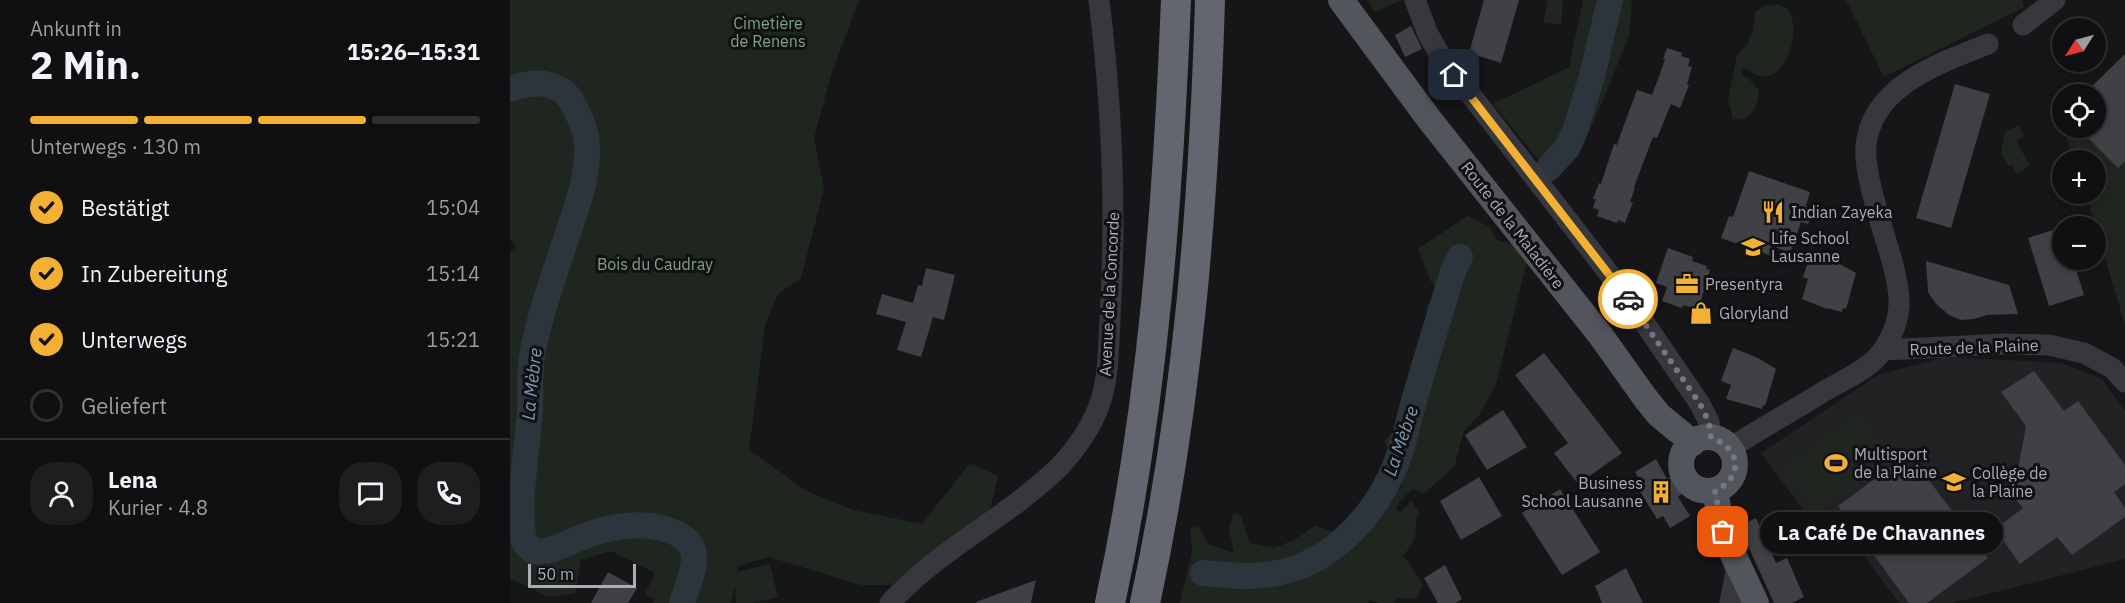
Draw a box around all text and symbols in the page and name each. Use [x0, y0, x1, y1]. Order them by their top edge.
park label: Cimetière de Renens [730, 13, 806, 51]
text: Ankunft in [30, 15, 122, 42]
north arrow [2052, 18, 2106, 72]
map controls [2052, 18, 2106, 270]
text: 15:26–15:31 [347, 37, 480, 66]
text: 2 Min. [30, 39, 141, 90]
pin [1428, 49, 1479, 100]
icon: home [1437, 58, 1470, 91]
button: locate [2052, 84, 2106, 138]
text: Unterwegs · 130 m [30, 133, 201, 160]
button: + [2052, 150, 2106, 204]
street label: Route de la Maladière [1457, 157, 1569, 293]
icon: check [30, 191, 63, 224]
text: Bestätigt [81, 193, 170, 222]
text: 15:04 [426, 194, 480, 221]
restaurant icon: Indian Zayeka [1760, 199, 1786, 225]
place label: Indian Zayeka [1791, 202, 1893, 222]
street label: Avenue de la Concorde [1095, 211, 1123, 377]
button: − [2052, 216, 2106, 270]
place label: Life School Lausanne [1771, 228, 1849, 266]
school or university icon: Life School Lausanne [1740, 234, 1766, 260]
park label: Bois du Caudray [597, 254, 713, 274]
icon: check [30, 257, 63, 290]
text: In Zubereitung [81, 259, 227, 288]
text: 15:14 [426, 260, 480, 287]
courier [1598, 269, 1658, 329]
office icon: Presentyra [1674, 271, 1700, 297]
place label: Presentyra [1705, 274, 1783, 294]
icon: car [1612, 283, 1645, 316]
shop icon: Gloryland [1688, 300, 1714, 326]
place label: Gloryland [1719, 303, 1789, 323]
icon: check [30, 323, 63, 356]
text: Unterwegs [81, 325, 188, 354]
text: 15:21 [426, 326, 480, 353]
street label: Route de la Plaine [1909, 335, 2039, 359]
water label: La Mèbre [516, 347, 547, 421]
text: Geliefert [81, 391, 167, 420]
water label: La Mèbre [1378, 403, 1423, 479]
place label: Multisport de la Plaine [1854, 444, 1937, 482]
sports icon: Multisport de la Plaine [1823, 450, 1849, 476]
button: person [30, 462, 93, 525]
button: chat [339, 462, 402, 525]
button: phone [417, 462, 480, 525]
place label: Collège de la Plaine [1972, 463, 2047, 501]
text: Lena [108, 465, 157, 494]
school or university icon: Collège de la Plaine [1941, 469, 1967, 495]
place label: Business School Lausanne [1522, 473, 1643, 511]
building icon: Business School Lausanne [1648, 479, 1674, 505]
text: Kurier · 4.8 [108, 494, 208, 521]
pin [1697, 506, 1748, 557]
callout: La Café De Chavannes [1759, 511, 2002, 553]
icon: bag [1706, 515, 1739, 548]
text: La Café De Chavannes [1778, 519, 1985, 546]
scale bar [528, 561, 636, 588]
text: 50 m [537, 564, 574, 584]

